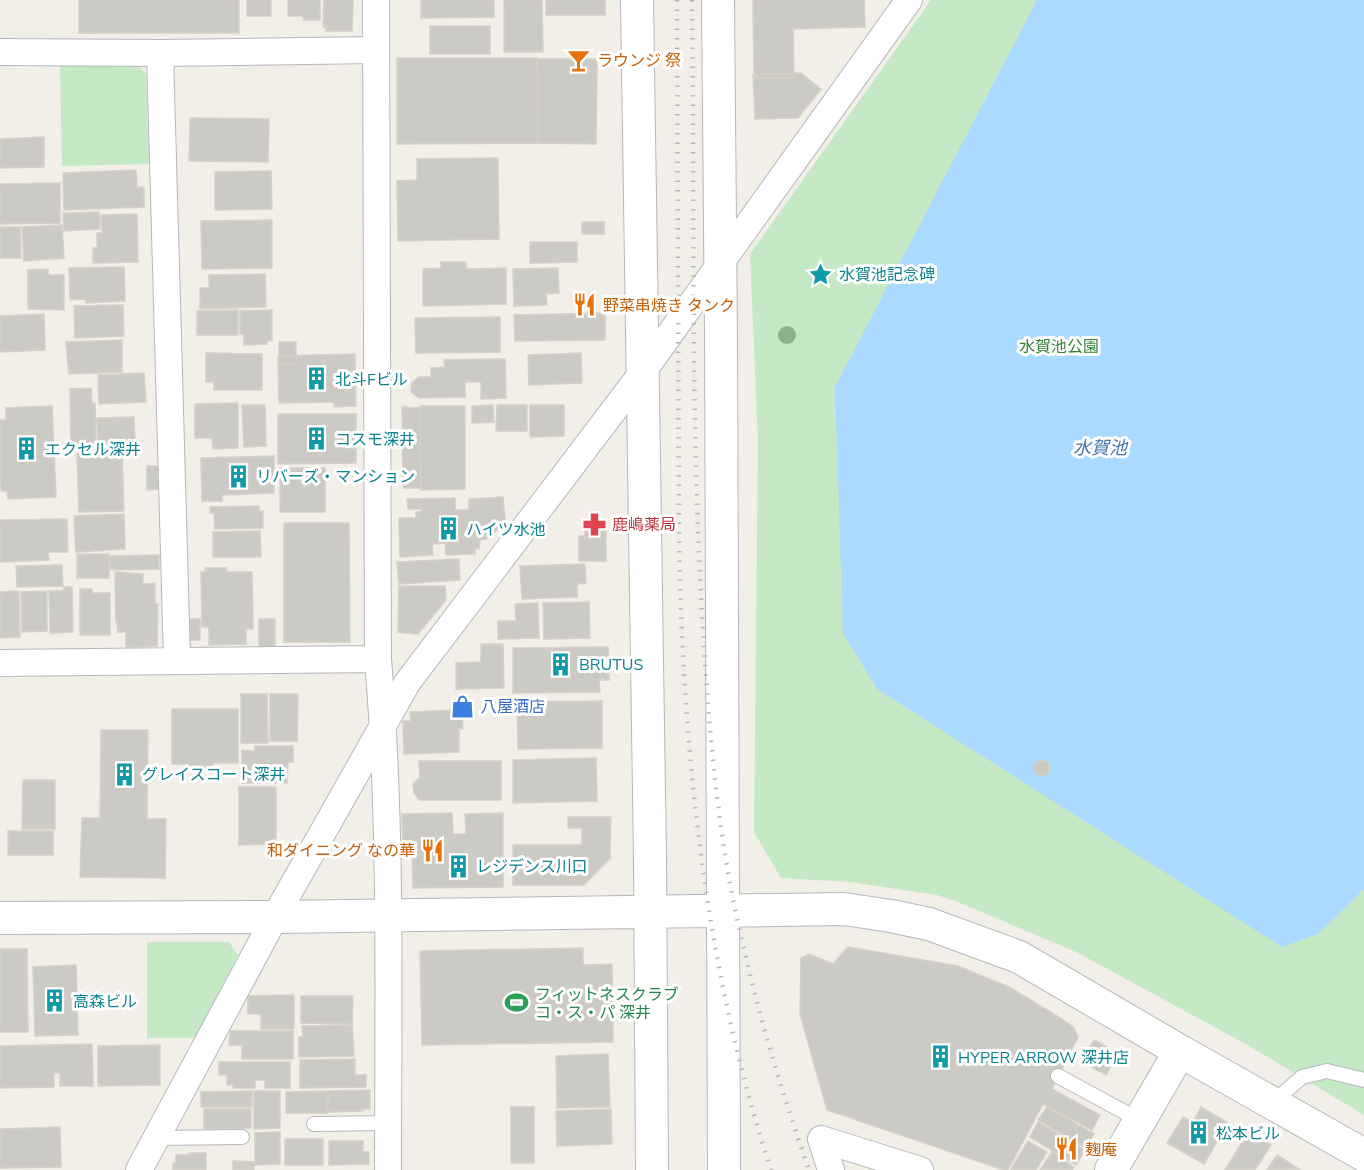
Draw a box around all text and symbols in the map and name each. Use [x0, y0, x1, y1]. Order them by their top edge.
bar icon: ラウンジ 祭 [566, 47, 592, 73]
place label: ラウンジ 祭 [597, 50, 681, 72]
place icon: 水賀池記念碑 [808, 261, 834, 287]
place label: 水賀池記念碑 [839, 264, 935, 286]
restaurant icon: 野菜串焼き タンク [572, 292, 598, 318]
place label: 野菜串焼き タンク [603, 295, 735, 317]
park label: 水賀池公園 [1019, 336, 1099, 358]
building icon: 北斗Fビル [304, 366, 330, 392]
place label: 北斗Fビル [335, 369, 408, 391]
building icon: コスモ深井 [304, 426, 330, 452]
place label: コスモ深井 [335, 429, 415, 451]
building icon: エクセル深井 [14, 436, 40, 462]
water label: 水賀池 [1073, 436, 1129, 460]
place label: エクセル深井 [45, 439, 141, 461]
building icon: リバーズ・マンション [225, 463, 251, 489]
place label: リバーズ・マンション [256, 466, 415, 488]
pharmacy icon: 鹿嶋薬局 [581, 511, 607, 537]
place label: 鹿嶋薬局 [612, 514, 676, 536]
building icon: ハイツ水池 [435, 516, 461, 542]
place label: ハイツ水池 [466, 519, 546, 541]
building icon: BRUTUS [548, 651, 574, 677]
place label: BRUTUS [579, 654, 643, 676]
shop icon: 八屋酒店 [450, 693, 476, 719]
place label: 八屋酒店 [481, 696, 545, 718]
building icon: グレイスコート深井 [111, 761, 137, 787]
place label: グレイスコート深井 [142, 764, 286, 786]
restaurant icon: 和ダイニング なの華 [420, 837, 446, 863]
place label: 和ダイニング なの華 [267, 840, 415, 862]
building icon: レジデンス川口 [445, 853, 471, 879]
place label: レジデンス川口 [476, 856, 588, 878]
place label: フィットネスクラブ コ・ス・パ 深井 [535, 984, 679, 1024]
building icon: 高森ビル [42, 988, 68, 1014]
sports icon: フィットネスクラブ コ・ス・パ 深井 [504, 990, 530, 1016]
place label: 高森ビル [73, 991, 137, 1013]
building icon: HYPER ARROW 深井店 [927, 1044, 953, 1070]
place label: HYPER ARROW 深井店 [958, 1047, 1129, 1069]
building icon: 松本ビル [1185, 1120, 1211, 1146]
place label: 松本ビル [1216, 1123, 1280, 1145]
restaurant icon: 麹庵 [1054, 1136, 1080, 1162]
place label: 麹庵 [1085, 1139, 1117, 1161]

